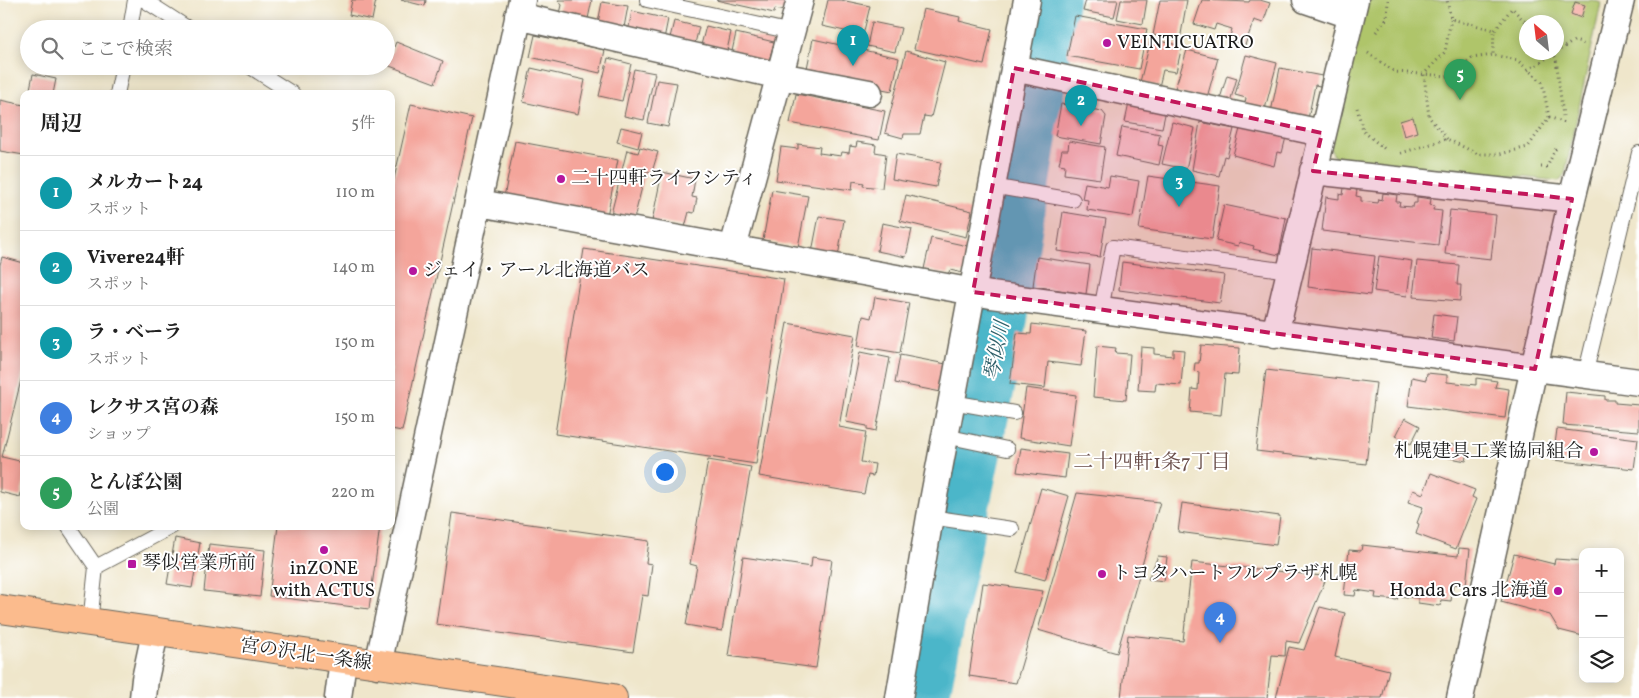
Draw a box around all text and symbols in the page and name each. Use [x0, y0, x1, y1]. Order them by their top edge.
north arrow [1519, 15, 1564, 60]
search box [20, 20, 395, 75]
pin: 1 [837, 25, 869, 66]
place label: VEINTICUATRO [1117, 30, 1254, 56]
icon: search [38, 34, 66, 62]
text: ここで検索 [78, 37, 173, 63]
marker: VEINTICUATRO [1101, 37, 1113, 49]
pin: 5 [1444, 59, 1476, 100]
pin: 2 [1065, 85, 1097, 126]
text: 周辺 [40, 110, 82, 139]
text: 5件 [351, 113, 375, 135]
place label: 二十四軒ライフシティ [571, 166, 758, 192]
pin: 3 [1163, 166, 1195, 207]
text: メルカート24 [87, 170, 203, 196]
marker: 二十四軒ライフシティ [555, 173, 567, 185]
text: 1 [53, 182, 59, 204]
text: 110 m [336, 182, 375, 204]
text: スポット [87, 199, 151, 221]
text: Vivere24軒 [87, 245, 185, 271]
text: 2 [52, 257, 60, 279]
text: 140 m [333, 257, 375, 279]
place label: ジェイ・アール北海道バス [423, 258, 650, 284]
marker: ジェイ・アール北海道バス [407, 265, 419, 277]
text: スポット [87, 274, 151, 296]
water label: 琴似川 [979, 317, 1018, 383]
text: ラ・ベーラ [87, 320, 182, 346]
text: 3 [52, 332, 60, 354]
text: 150 m [334, 332, 375, 354]
text: スポット [87, 349, 151, 371]
text: レクサス宮の森 [87, 395, 219, 421]
text: 4 [51, 407, 61, 429]
text: 150 m [334, 407, 375, 429]
text: ショップ [87, 424, 151, 446]
place label: 札幌建具工業協同組合 [1394, 439, 1584, 465]
marker: 札幌建具工業協同組合 [1588, 446, 1600, 458]
district label: 二十四軒1条7丁目 [1073, 449, 1231, 477]
your location [652, 459, 678, 485]
text: とんぼ公園 [87, 470, 182, 496]
text: 5 [52, 482, 60, 504]
text: 220 m [331, 482, 375, 504]
text: 公園 [87, 499, 119, 521]
marker: inZONE with ACTUS [318, 544, 330, 556]
map controls [1579, 548, 1624, 683]
button: + [1579, 548, 1624, 593]
place label: 琴似営業所前 [142, 551, 256, 577]
place label: inZONE with ACTUS [273, 556, 375, 604]
marker: 琴似営業所前 [126, 558, 138, 570]
place label: トヨタハートフルプラザ札幌 [1112, 561, 1357, 587]
marker: トヨタハートフルプラザ札幌 [1096, 568, 1108, 580]
place label: Honda Cars 北海道 [1390, 578, 1548, 604]
marker: Honda Cars 北海道 [1552, 585, 1564, 597]
button: − [1579, 593, 1624, 638]
pin: 4 [1204, 602, 1236, 643]
street label: 宮の沢北一条線 [238, 633, 374, 677]
button: layers [1579, 638, 1624, 683]

